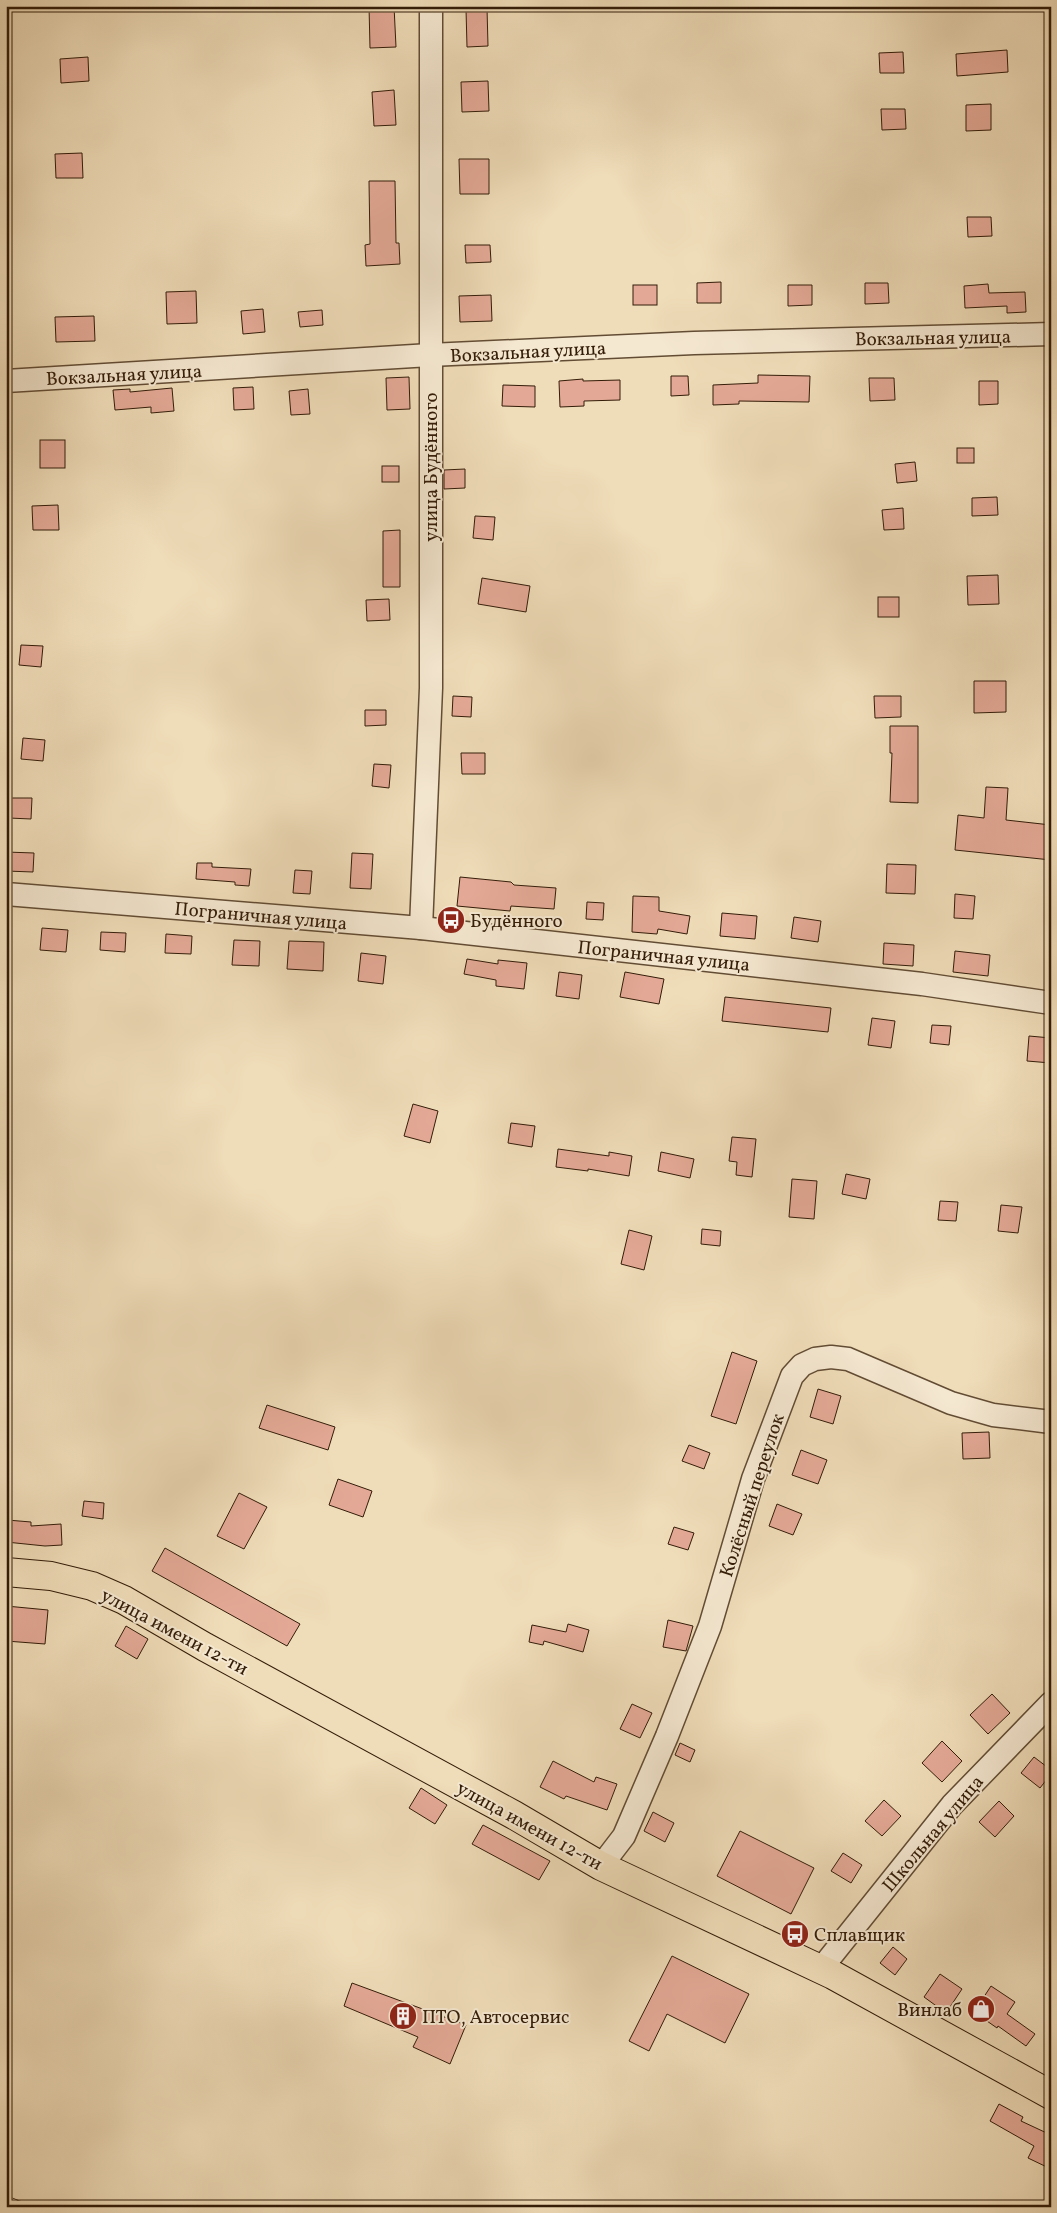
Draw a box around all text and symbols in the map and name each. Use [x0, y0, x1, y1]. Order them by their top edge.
street label: Вокзальная улица [855, 325, 1011, 353]
street label: Вокзальная улица [449, 336, 607, 370]
street label: Вокзальная улица [45, 359, 203, 393]
street label: улица Будённого [419, 392, 445, 542]
street label: Пограничная улица [173, 896, 348, 937]
bus stop icon: Будённого [436, 905, 466, 935]
place label: Будённого [470, 909, 563, 935]
street label: Пограничная улица [576, 935, 751, 979]
street label: Колёсный переулок [714, 1411, 792, 1581]
street label: улица имени 12-ти [96, 1583, 252, 1683]
street label: Школьная улица [877, 1770, 990, 1898]
street label: улица имени 12-ти [451, 1776, 607, 1878]
bus stop icon: Сплавщик [780, 1919, 810, 1949]
place label: Сплавщик [814, 1923, 905, 1949]
shop icon: Винлаб [966, 1994, 996, 2024]
place label: Винлаб [897, 1998, 962, 2024]
building icon: ПТО, Автосервис [388, 2001, 418, 2031]
place label: ПТО, Автосервис [422, 2005, 570, 2031]

